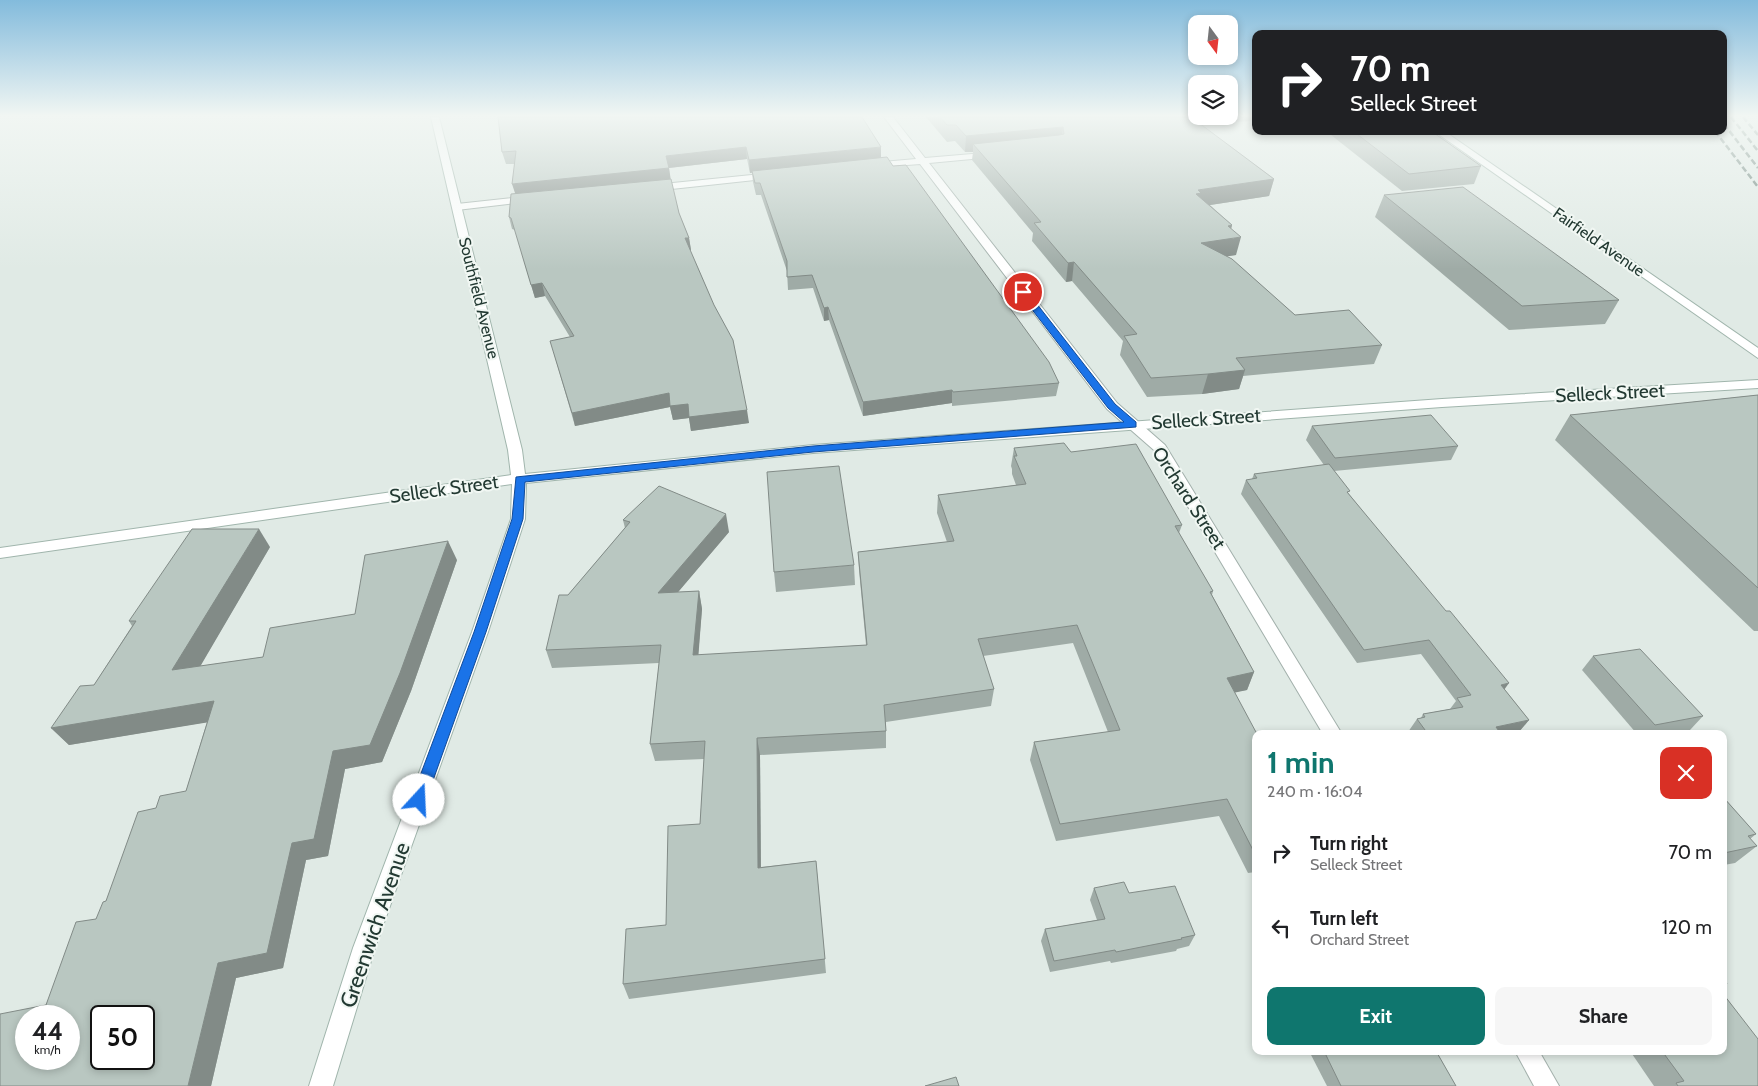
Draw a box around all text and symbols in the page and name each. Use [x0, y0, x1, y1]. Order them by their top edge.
north arrow [1188, 15, 1238, 65]
map controls [1188, 15, 1238, 125]
text: 70 m [1350, 47, 1431, 90]
icon: right [1267, 50, 1332, 115]
button: layers [1188, 75, 1238, 125]
text: Selleck Street [1350, 90, 1477, 117]
street label: Fairfield Avenue [1550, 203, 1648, 281]
street label: Southfield Avenue [455, 235, 503, 361]
pin [1002, 271, 1044, 313]
icon: arrive [1009, 278, 1037, 306]
street label: Selleck Street [1555, 379, 1666, 407]
street label: Selleck Street [1150, 404, 1262, 434]
street label: Orchard Street [1147, 442, 1231, 554]
street label: Selleck Street [388, 470, 500, 508]
text: 1 min [1267, 744, 1335, 781]
button: close [1660, 747, 1712, 799]
position arrow [392, 773, 444, 825]
text: 240 m · 16:04 [1267, 782, 1363, 801]
text: Turn right [1310, 832, 1388, 855]
street label: Greenwich Avenue [334, 839, 416, 1011]
icon: right [1267, 839, 1295, 867]
text: 70 m [1668, 841, 1712, 864]
text: Selleck Street [1310, 855, 1402, 874]
text: Turn left [1310, 907, 1378, 930]
icon: left [1267, 914, 1295, 942]
text: 120 m [1662, 916, 1712, 939]
text: Orchard Street [1310, 930, 1409, 949]
button: Exit [1267, 987, 1485, 1045]
button: Share [1495, 987, 1712, 1045]
speed limit sign: 50 [90, 1005, 155, 1070]
text: 44 [32, 1016, 63, 1046]
text: km/h [34, 1042, 61, 1057]

